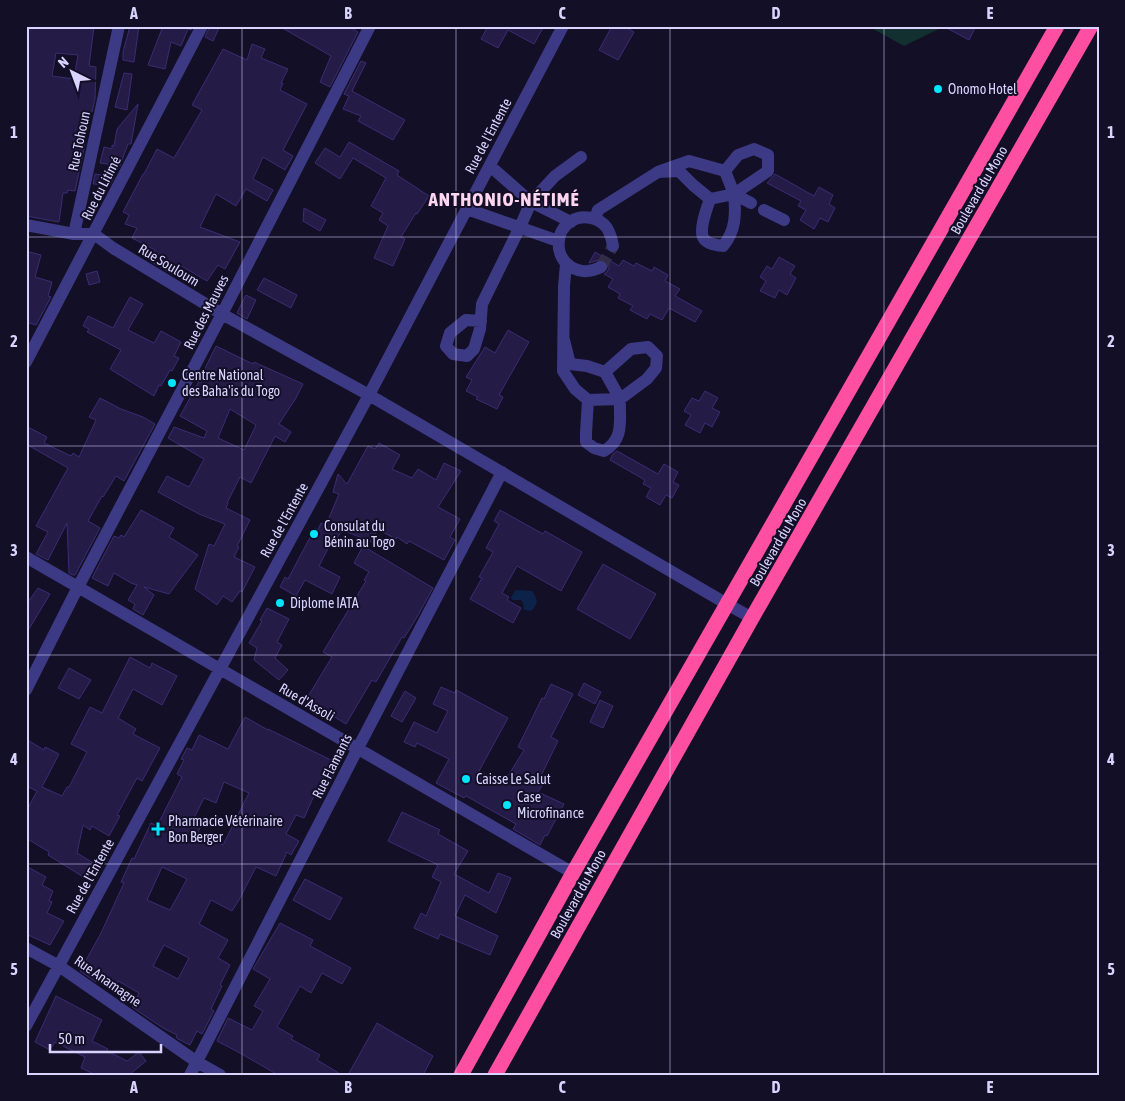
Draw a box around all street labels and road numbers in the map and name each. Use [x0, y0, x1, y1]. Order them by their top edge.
street label: Rue de l'Entente [461, 96, 515, 176]
street label: Rue Tohoun [65, 110, 93, 172]
street label: Boulevard du Mono [947, 143, 1011, 237]
street label: Rue du Litimé [78, 153, 124, 223]
street label: Rue Souloum [136, 241, 202, 289]
street label: Rue des Mauves [180, 272, 232, 352]
street label: Rue de l'Entente [257, 480, 311, 560]
street label: Boulevard du Mono [746, 495, 810, 589]
street label: Rue d'Assoli [276, 680, 338, 724]
street label: Rue Flamants [309, 731, 355, 801]
street label: Rue de l'Entente [63, 836, 117, 916]
street label: Boulevard du Mono [547, 847, 609, 941]
street label: Rue Anamagne [71, 952, 145, 1010]

